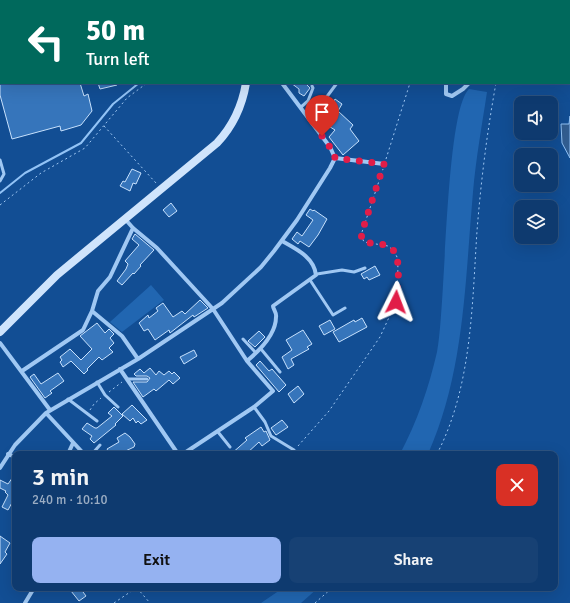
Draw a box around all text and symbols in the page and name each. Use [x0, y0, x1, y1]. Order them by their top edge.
text: 50 m [86, 14, 145, 48]
icon: left [20, 16, 72, 68]
text: Turn left [86, 48, 149, 70]
pin [305, 95, 339, 136]
map controls [514, 96, 558, 244]
button: sound [514, 96, 558, 140]
icon: arrive [311, 101, 333, 123]
button: search [514, 148, 558, 192]
button: layers [514, 200, 558, 244]
position arrow [375, 281, 417, 323]
text: 3 min [32, 462, 89, 492]
button: close [496, 464, 538, 506]
text: 240 m · 10:10 [32, 492, 108, 508]
button: Exit [32, 537, 281, 583]
button: Share [289, 537, 538, 583]

